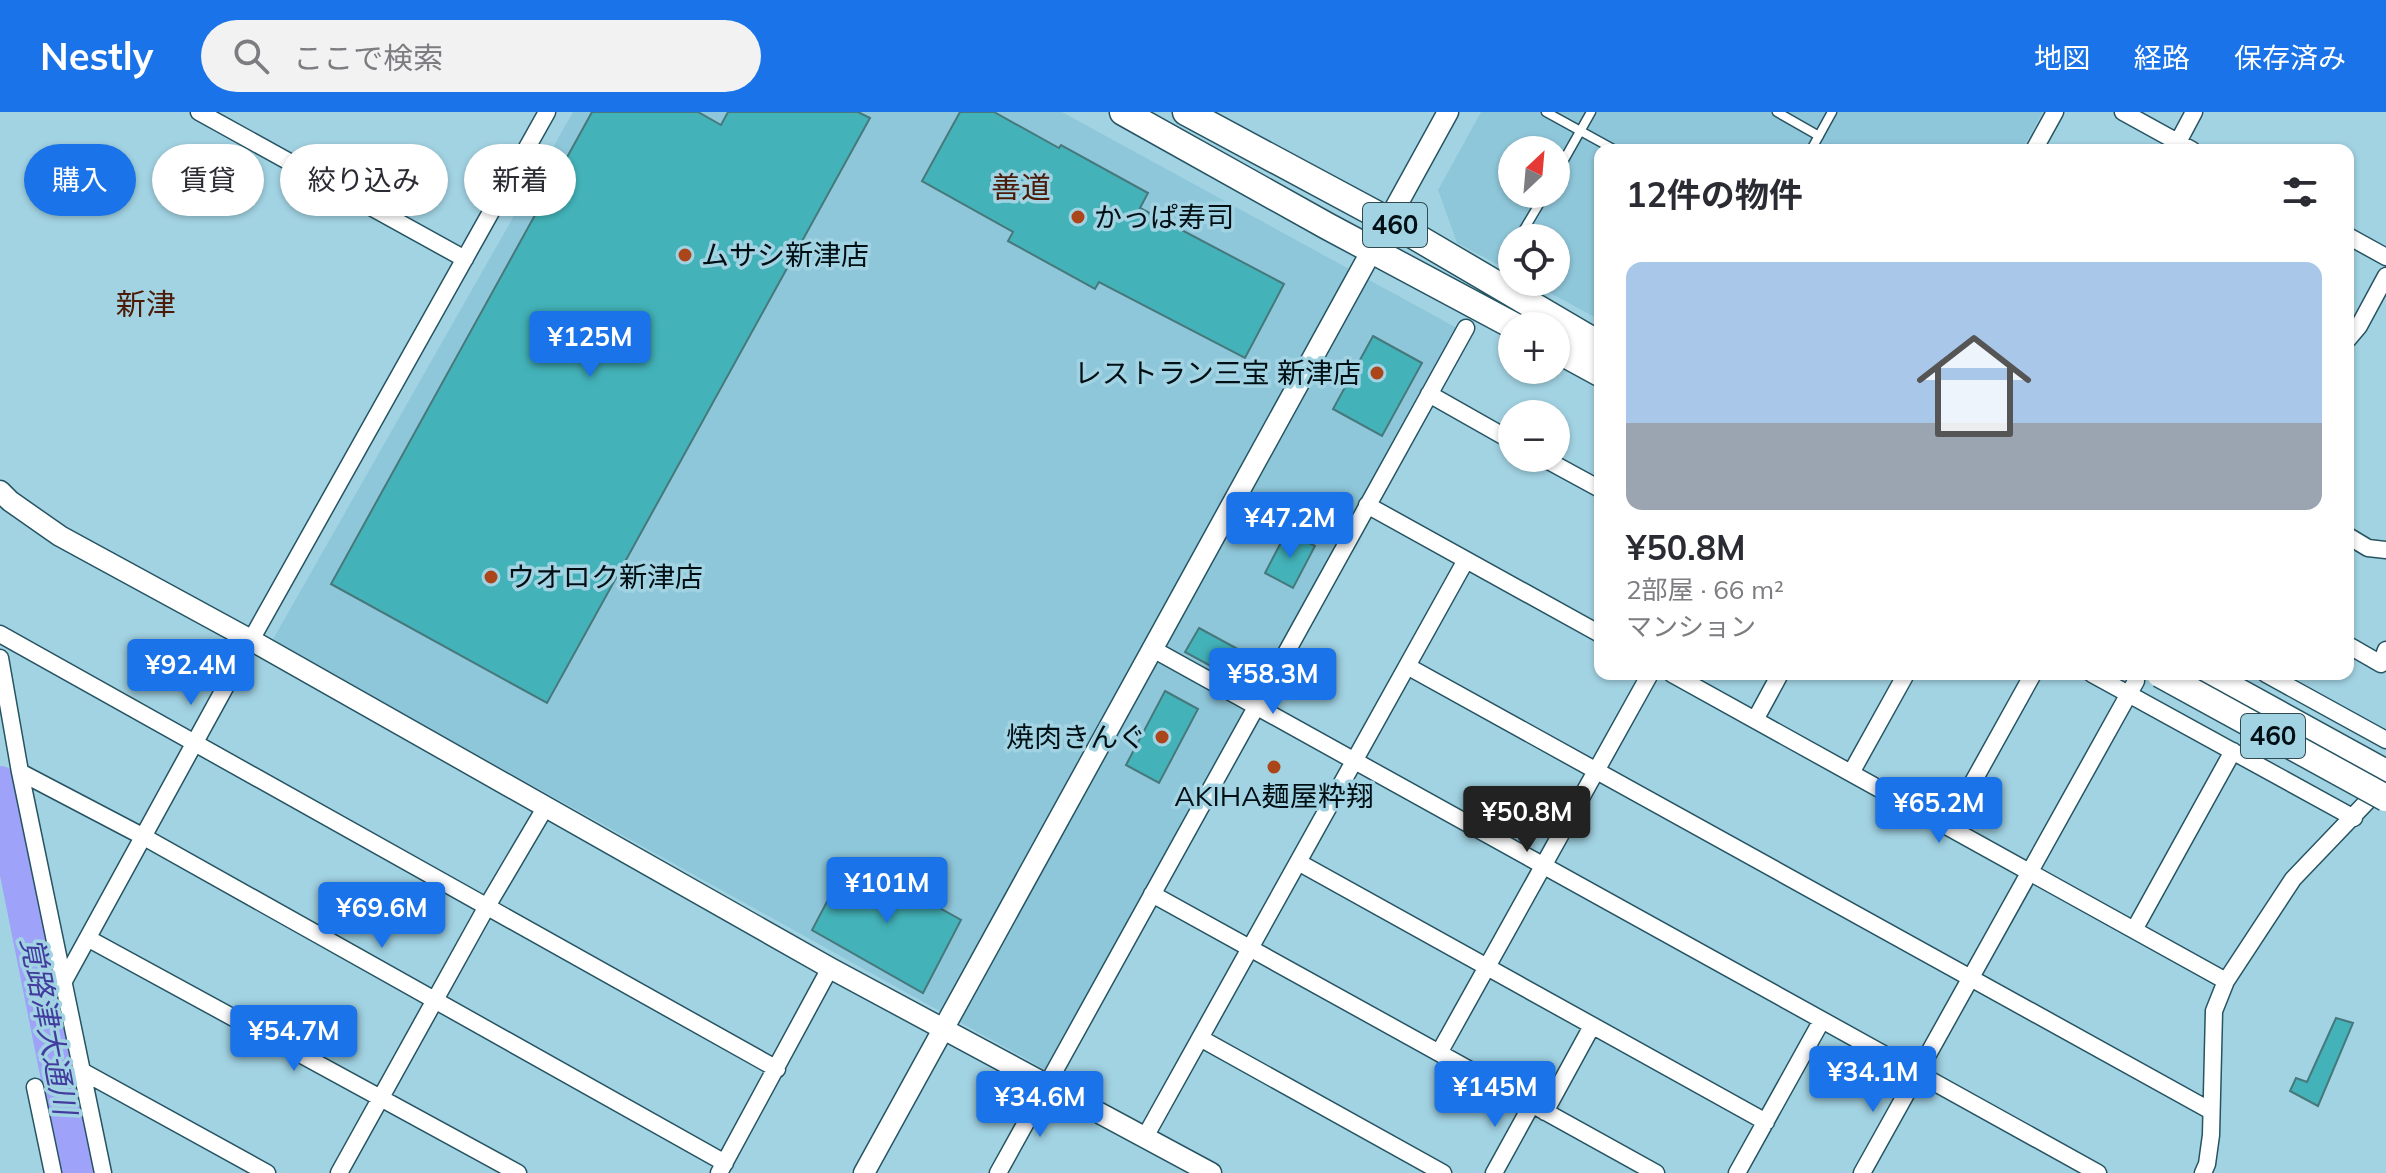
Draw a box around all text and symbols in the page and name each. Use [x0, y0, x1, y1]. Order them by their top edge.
search box [201, 20, 761, 92]
text: Nestly [40, 32, 153, 80]
icon: search [229, 34, 273, 78]
text: ここで検索 [293, 39, 443, 77]
text: 地図 [2034, 40, 2090, 75]
text: 経路 [2134, 40, 2190, 75]
text: 保存済み [2234, 40, 2346, 75]
north arrow [1498, 136, 1570, 208]
map controls [1498, 136, 1570, 472]
chip: 購入 [24, 144, 136, 216]
chip: 賃貸 [152, 144, 264, 216]
chip: 絞り込み [280, 144, 448, 216]
chip: 新着 [464, 144, 576, 216]
district label: 善道 [991, 168, 1051, 206]
icon: filters [2278, 170, 2322, 214]
text: 12件の物件 [1626, 173, 1803, 216]
place label: かっぱ寿司 [1094, 199, 1234, 234]
road number: 460 [1363, 203, 1427, 247]
marker: かっぱ寿司 [1069, 208, 1087, 226]
button: locate [1498, 224, 1570, 296]
place label: ムサシ新津店 [701, 237, 869, 272]
marker: ムサシ新津店 [676, 246, 694, 264]
district label: 新津 [116, 285, 176, 323]
pin: ¥125M [534, 311, 646, 379]
button: + [1498, 312, 1570, 384]
icon: home [1902, 314, 2046, 458]
text: ¥125M [547, 320, 633, 353]
place label: レストラン三宝 新津店 [1074, 355, 1361, 390]
marker: レストラン三宝 新津店 [1368, 364, 1386, 382]
button: − [1498, 400, 1570, 472]
pin: ¥47.2M [1225, 492, 1355, 560]
text: ¥47.2M [1244, 501, 1336, 534]
text: ¥50.8M [1626, 526, 1746, 569]
place label: ウオロク新津店 [507, 559, 703, 594]
marker: ウオロク新津店 [482, 568, 500, 586]
text: 2部屋 · 66 m² [1626, 573, 1784, 606]
text: マンション [1626, 610, 1756, 643]
pin: ¥92.4M [126, 639, 256, 707]
text: ¥92.4M [145, 648, 237, 681]
pin: ¥58.3M [1208, 648, 1338, 716]
text: ¥58.3M [1227, 657, 1319, 690]
road number: 460 [2241, 714, 2305, 758]
place label: 焼肉きんぐ [1006, 719, 1146, 754]
marker: 焼肉きんぐ [1153, 728, 1171, 746]
marker: AKIHA麺屋粋翔 [1265, 758, 1283, 776]
pin: ¥65.2M [1874, 777, 2004, 845]
place label: AKIHA麺屋粋翔 [1174, 778, 1374, 813]
pin: ¥50.8M [1462, 786, 1592, 854]
text: ¥65.2M [1893, 786, 1985, 819]
text: ¥50.8M [1481, 795, 1573, 828]
pin: ¥101M [831, 857, 943, 925]
text: ¥101M [844, 866, 930, 899]
pin: ¥69.6M [317, 882, 447, 950]
text: ¥69.6M [336, 891, 428, 924]
water label: 覚路津大通川 [13, 934, 85, 1121]
pin: ¥54.7M [229, 1005, 359, 1073]
text: ¥54.7M [248, 1014, 340, 1047]
pin: ¥34.1M [1808, 1046, 1938, 1114]
text: ¥34.1M [1827, 1055, 1919, 1088]
pin: ¥145M [1439, 1061, 1551, 1129]
text: ¥145M [1452, 1070, 1538, 1103]
pin: ¥34.6M [975, 1071, 1105, 1139]
text: ¥34.6M [994, 1080, 1086, 1113]

